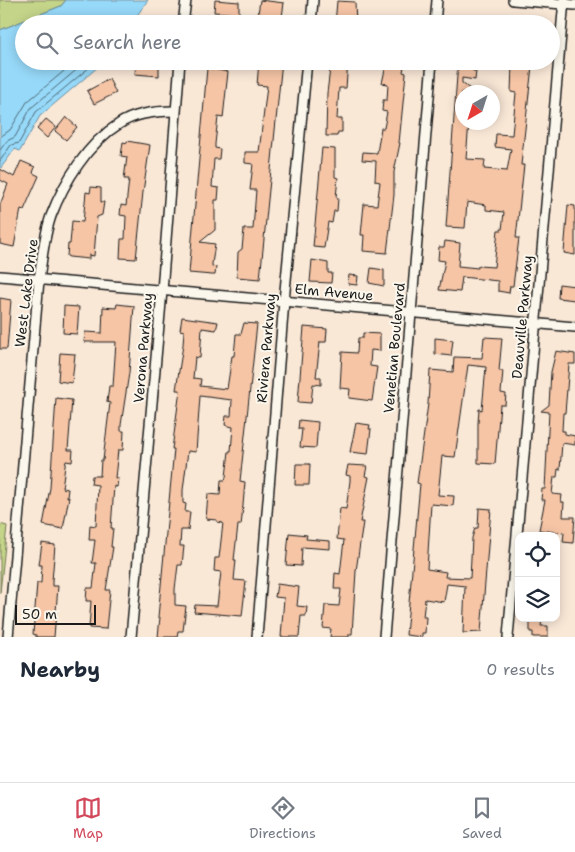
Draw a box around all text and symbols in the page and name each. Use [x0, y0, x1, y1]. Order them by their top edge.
search box [15, 15, 560, 70]
icon: search [33, 29, 61, 57]
text: Search here [73, 30, 182, 55]
north arrow [455, 85, 500, 130]
street label: West Lake Drive [10, 238, 42, 348]
street label: Deauville Parkway [508, 254, 536, 380]
street label: Elm Avenue [294, 280, 374, 304]
street label: Venetian Boulevard [379, 282, 409, 414]
street label: Verona Parkway [129, 292, 157, 404]
street label: Riviera Parkway [252, 293, 280, 403]
map controls [515, 532, 560, 622]
button: locate [515, 532, 560, 577]
button: layers [515, 577, 560, 622]
scale bar [15, 602, 96, 625]
text: 50 m [22, 605, 57, 623]
text: Nearby [20, 656, 100, 684]
text: 0 results [486, 659, 555, 680]
tab: Map [73, 794, 103, 842]
tab: Directions [249, 794, 316, 842]
tab: Saved [462, 794, 502, 842]

